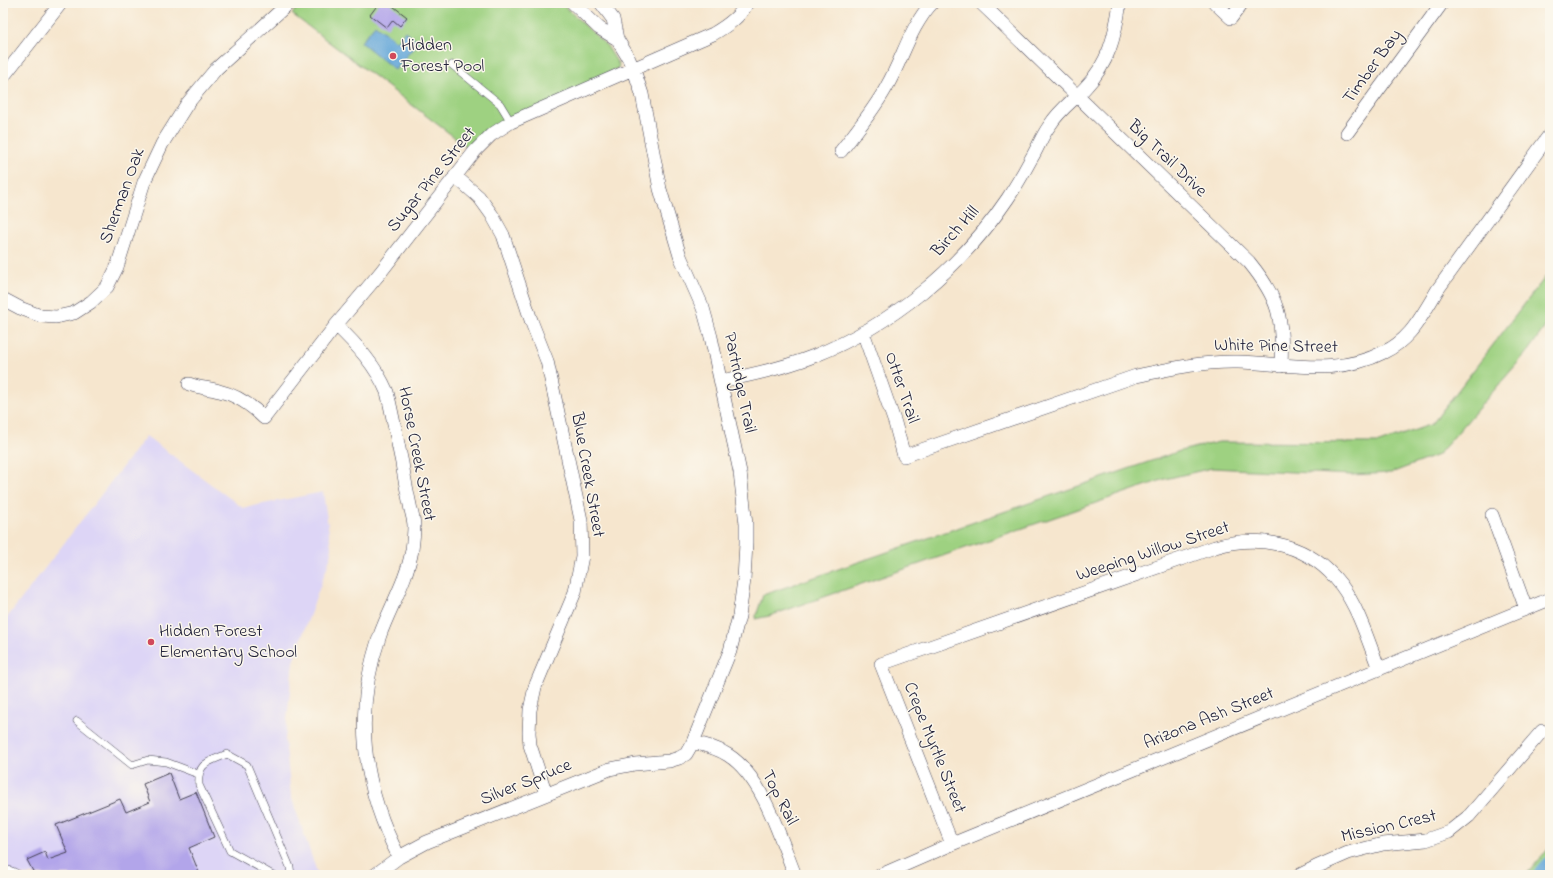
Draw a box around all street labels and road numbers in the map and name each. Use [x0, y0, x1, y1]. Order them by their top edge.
street label: Timber Bay [1337, 24, 1409, 110]
street label: Big Trail Drive [1120, 114, 1213, 205]
street label: Sugar Pine Street [381, 122, 483, 239]
street label: Sherman Oak [94, 144, 152, 248]
street label: Birch Hill [925, 200, 986, 264]
street label: Partridge Trail [715, 330, 762, 436]
street label: White Pine Street [1214, 333, 1338, 361]
street label: Otter Trail [877, 349, 925, 427]
street label: Horse Creek Street [390, 385, 442, 523]
street label: Blue Creek Street [563, 410, 611, 539]
street label: Weeping Willow Street [1073, 515, 1233, 590]
street label: Crepe Myrtle Street [896, 679, 972, 817]
street label: Arizona Ash Street [1140, 681, 1278, 757]
street label: Silver Spruce [476, 752, 577, 813]
street label: Top Rail [754, 766, 804, 830]
street label: Mission Crest [1339, 803, 1439, 851]

